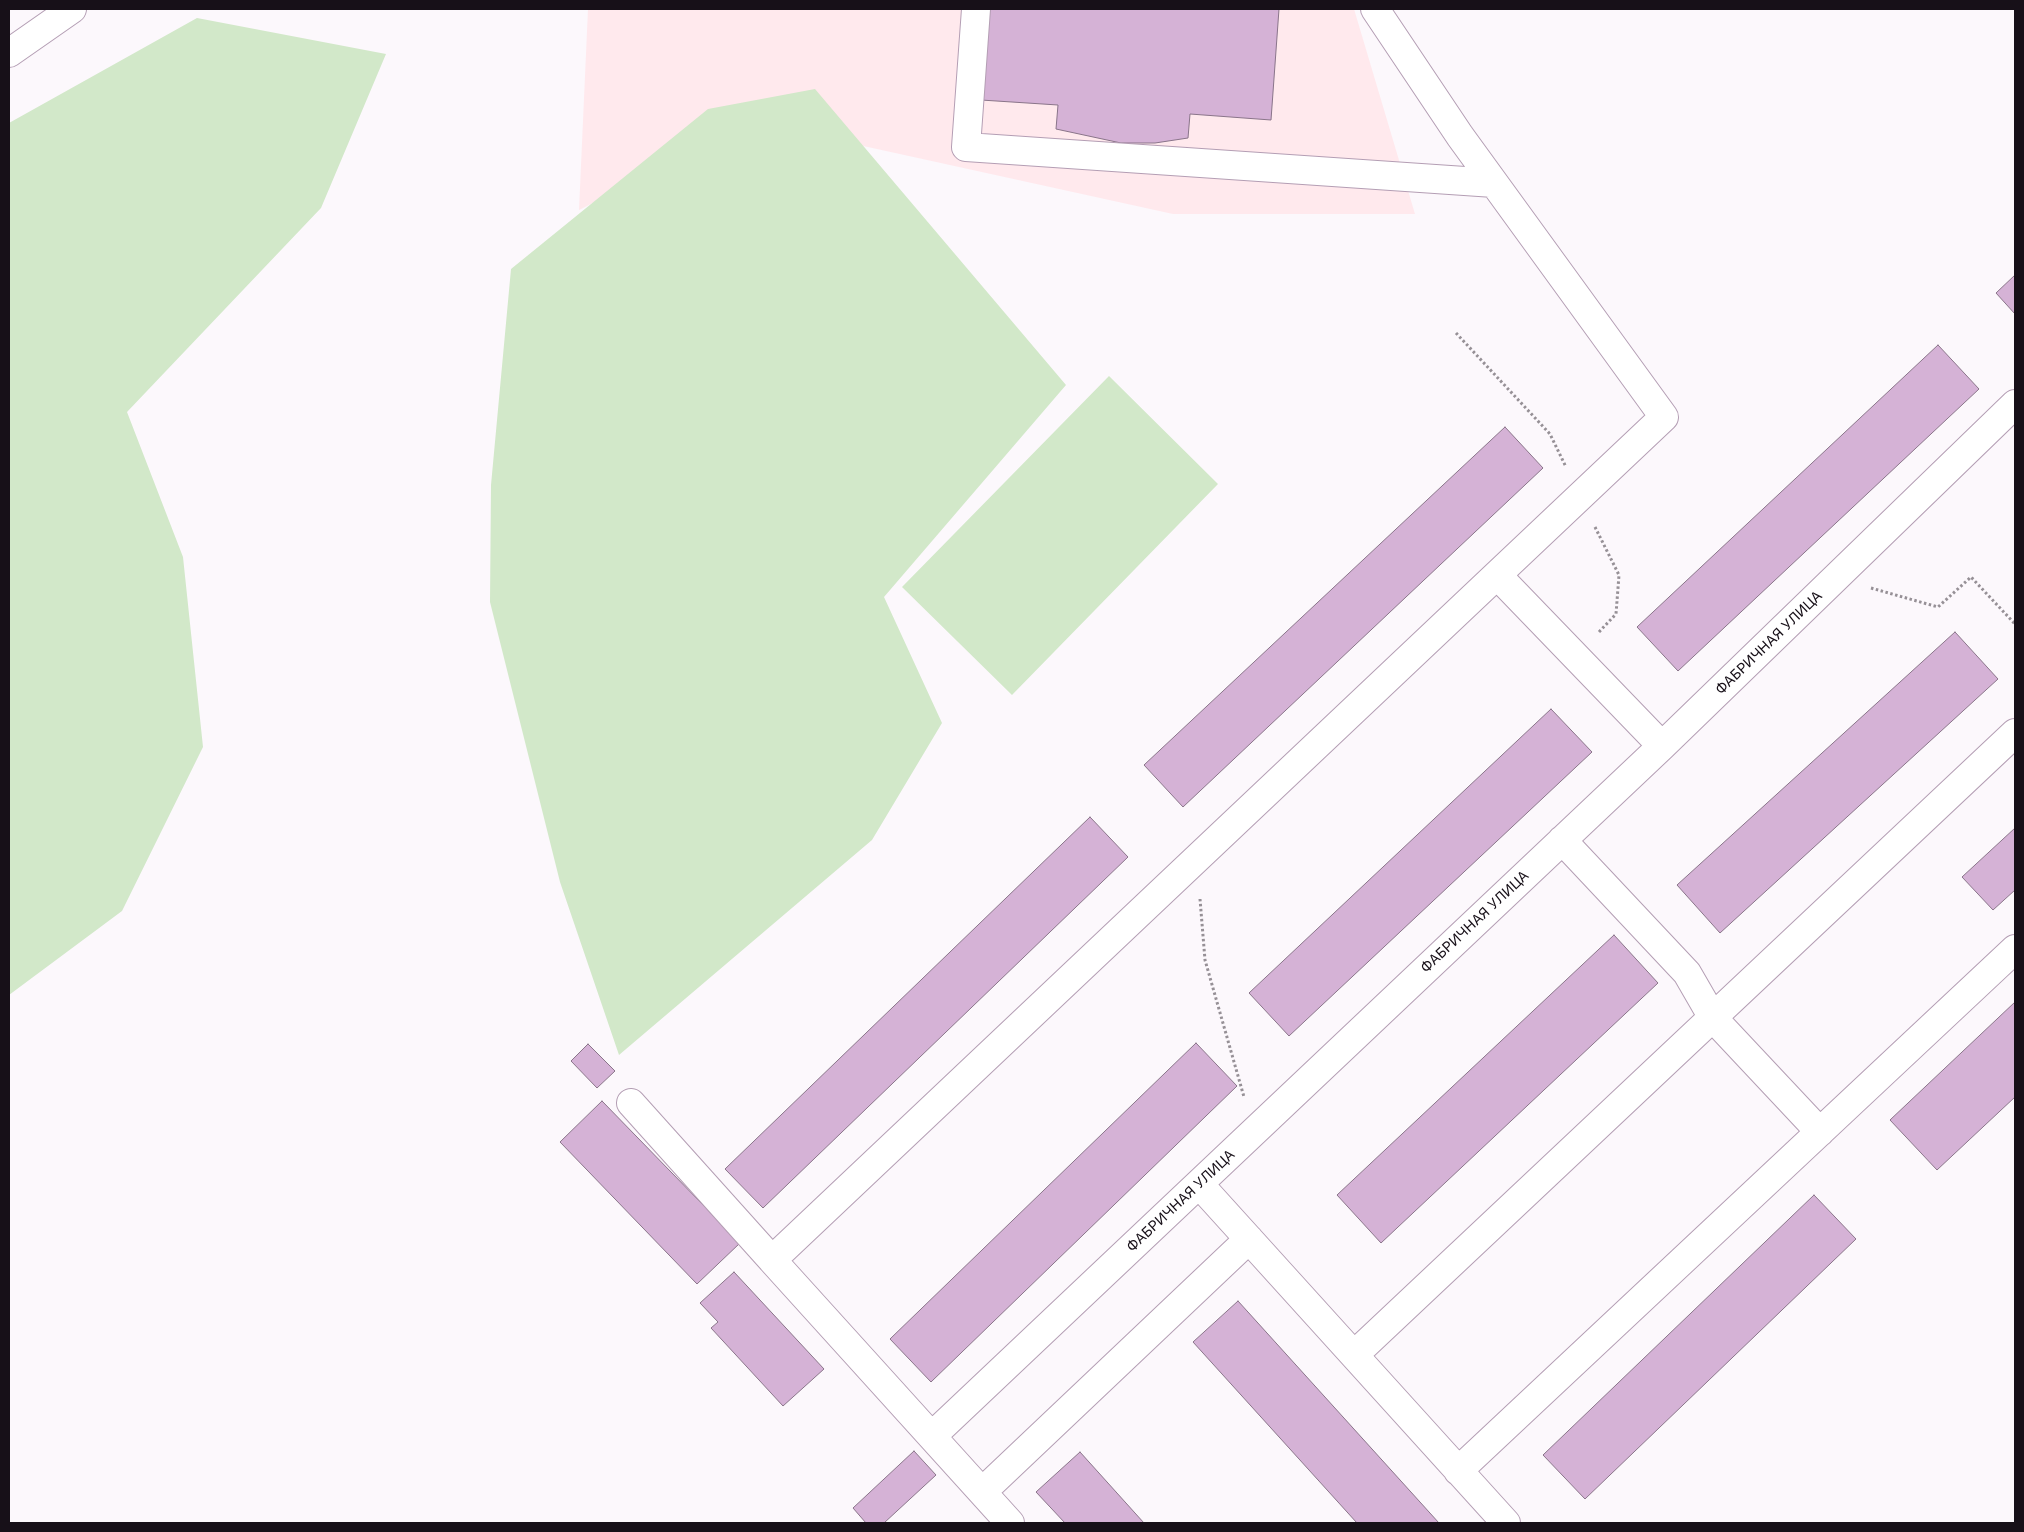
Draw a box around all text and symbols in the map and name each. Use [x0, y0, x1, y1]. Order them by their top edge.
street label: ФАБРИЧНАЯ УЛИЦА [1712, 588, 1826, 698]
street label: ФАБРИЧНАЯ УЛИЦА [1417, 868, 1533, 976]
street label: ФАБРИЧНАЯ УЛИЦА [1123, 1147, 1239, 1255]

